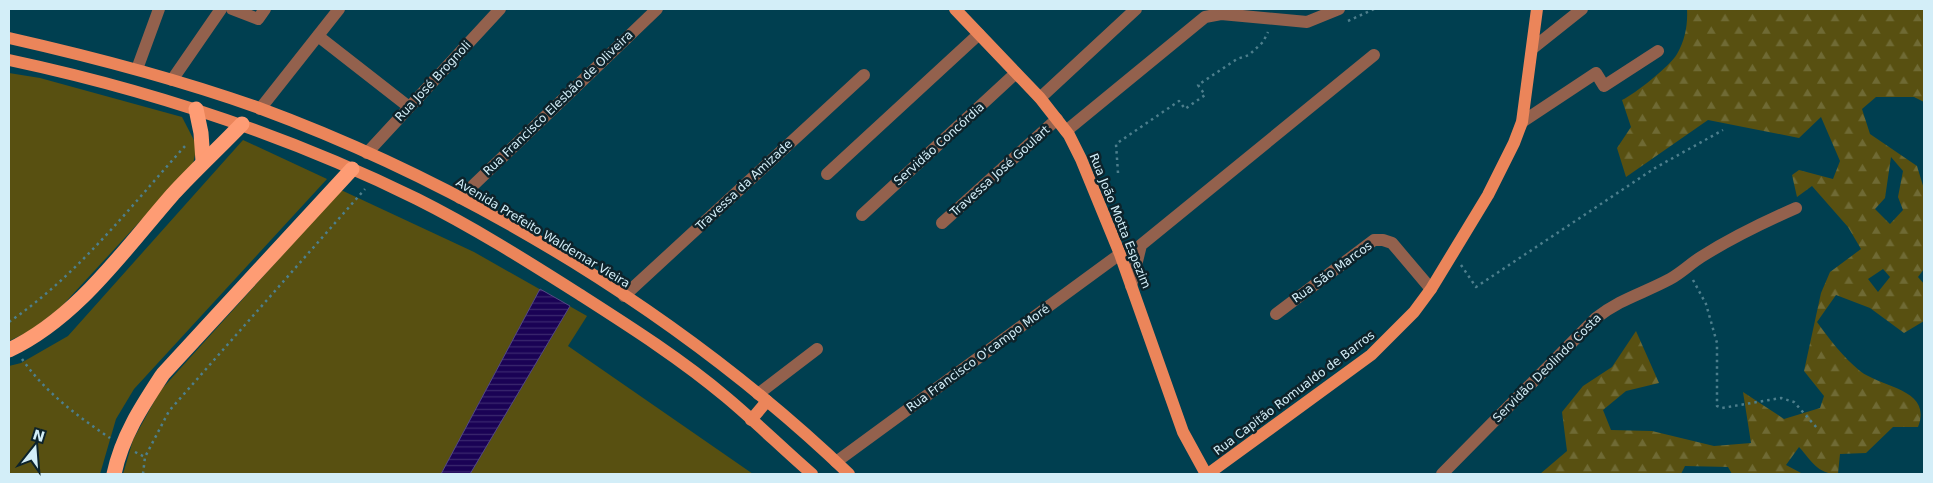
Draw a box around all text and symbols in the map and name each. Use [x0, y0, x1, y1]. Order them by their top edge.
street label: Rua Francisco Elesbão de Oliveira [480, 28, 636, 178]
street label: Rua José Brognoli [392, 38, 474, 124]
street label: Servidão Concórdia [891, 100, 987, 188]
street label: Travessa José Goulart [947, 122, 1053, 220]
street label: Travessa da Amizade [692, 137, 795, 234]
street label: Rua João Motta Espezim [1086, 151, 1154, 291]
street label: Avenida Prefeito Waldemar Vieira [453, 175, 633, 291]
street label: Rua São Marcos [1289, 238, 1375, 306]
street label: Rua Francisco O'campo Moré [904, 301, 1052, 415]
street label: Servidão Deolindo Costa [1490, 311, 1604, 425]
street label: Rua Capitão Romualdo de Barros [1211, 328, 1377, 458]
north arrow [10, 423, 60, 473]
text: N [31, 426, 47, 445]

